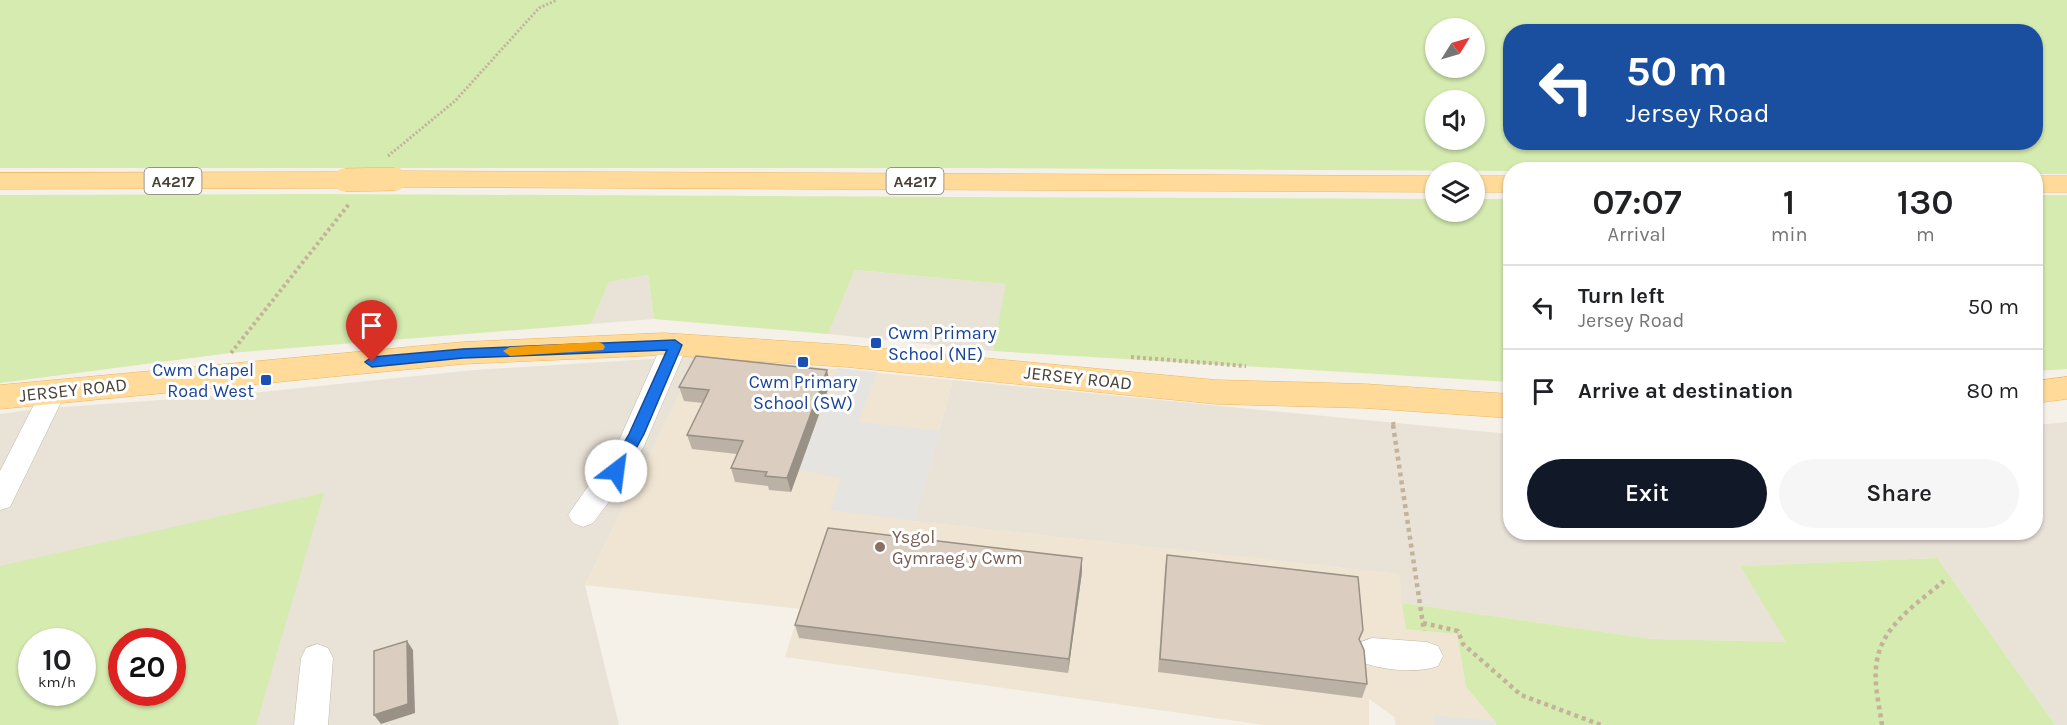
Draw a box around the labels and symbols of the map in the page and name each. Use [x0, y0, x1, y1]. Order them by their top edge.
north arrow [1425, 18, 1485, 78]
road number: A4217 [144, 168, 201, 194]
road number: A4217 [886, 168, 944, 194]
pin [346, 300, 397, 362]
place label: Cwm Primary School (NE) [888, 322, 997, 365]
marker: Cwm Primary School (NE) [869, 336, 883, 350]
marker: Cwm Primary School (SW) [796, 355, 810, 369]
place label: Cwm Chapel Road West [152, 359, 254, 402]
street label: JERSEY ROAD [1023, 361, 1133, 395]
place label: Cwm Primary School (SW) [749, 371, 858, 414]
street label: JERSEY ROAD [18, 373, 128, 407]
marker: Cwm Chapel Road West [259, 373, 273, 387]
position arrow [584, 439, 648, 503]
place label: Ysgol Gymraeg y Cwm [892, 526, 1022, 569]
marker: Ysgol Gymraeg y Cwm [873, 540, 887, 554]
speed limit sign: 20 [108, 628, 186, 706]

